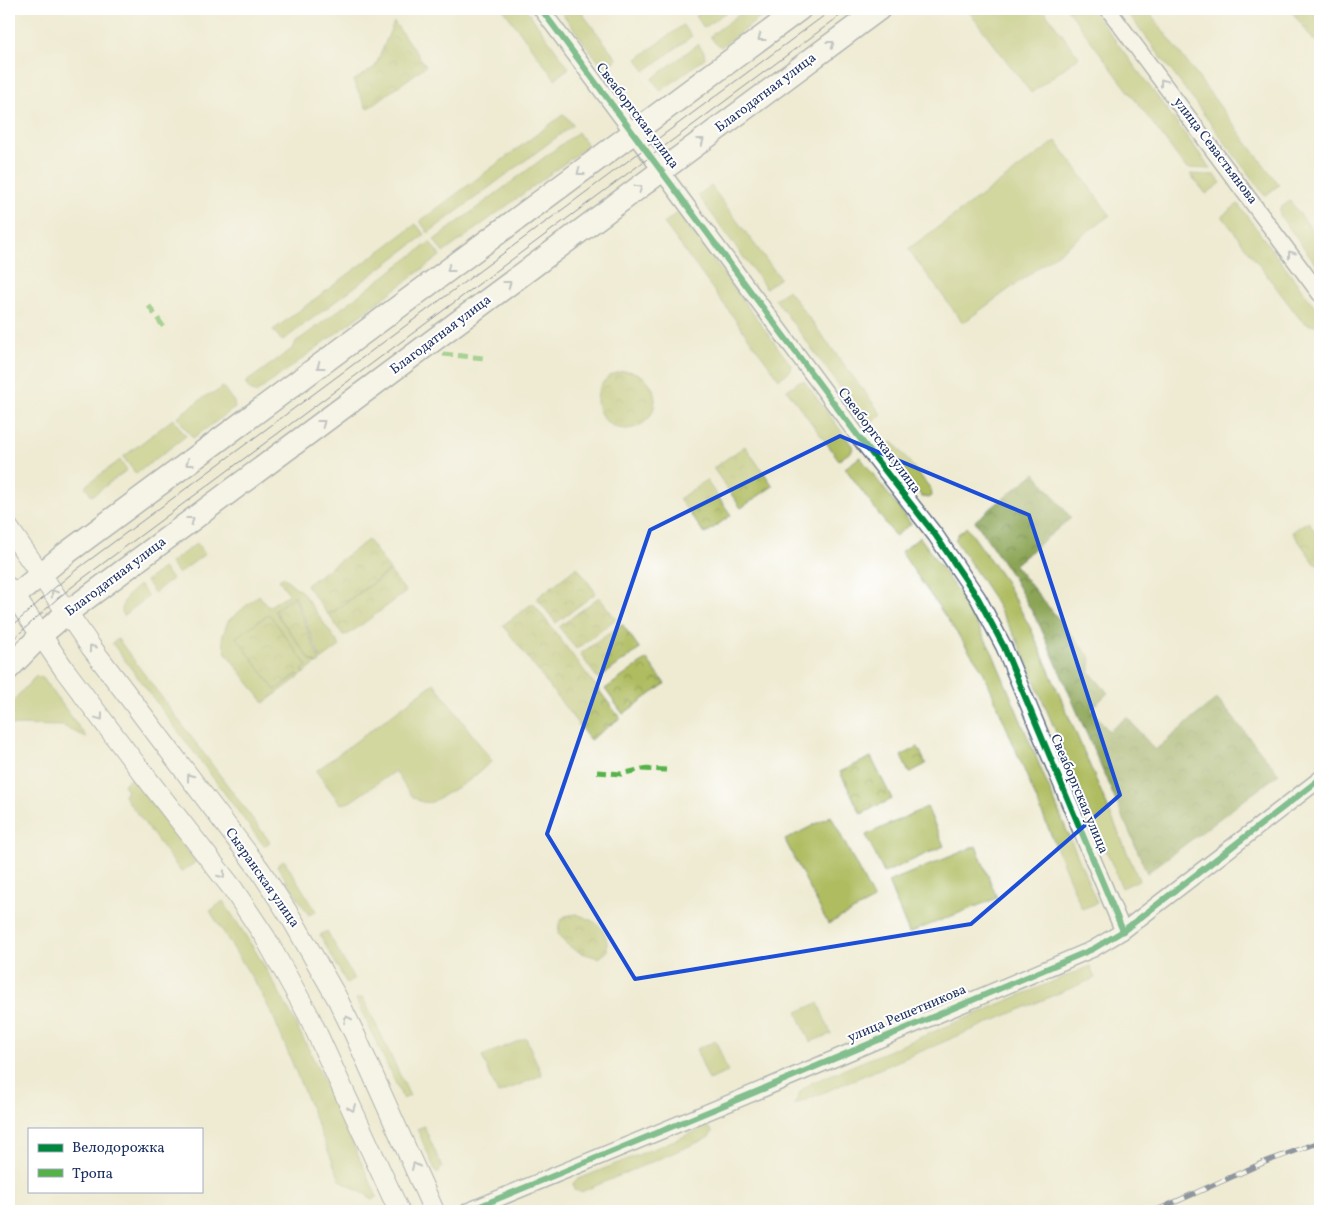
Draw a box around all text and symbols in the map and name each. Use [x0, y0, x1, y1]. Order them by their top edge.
one-way arrow [757, 32, 767, 41]
one-way arrow [825, 41, 835, 50]
street label: Благодатная улица [712, 49, 820, 137]
street label: Свеаборгская улица [591, 59, 683, 173]
one-way arrow [1160, 78, 1169, 88]
street label: улица Севастьянова [1168, 94, 1262, 208]
one-way arrow [695, 138, 705, 147]
one-way arrow [577, 166, 586, 176]
one-way arrow [633, 185, 642, 193]
one-way arrow [1289, 251, 1297, 260]
one-way arrow [447, 264, 456, 272]
one-way arrow [502, 282, 511, 290]
street label: Благодатная улица [387, 291, 495, 379]
one-way arrow [317, 361, 326, 369]
street label: Свеаборгская улица [833, 384, 925, 498]
one-way arrow [316, 421, 325, 429]
one-way arrow [186, 458, 195, 466]
one-way arrow [185, 518, 194, 526]
street label: Благодатная улица [62, 533, 170, 621]
one-way arrow [51, 589, 60, 599]
one-way arrow [89, 644, 98, 654]
one-way arrow [94, 711, 103, 721]
street label: Свеаборгская улица [1045, 731, 1113, 857]
one-way arrow [187, 773, 196, 783]
street label: Сызранская улица [220, 824, 304, 932]
one-way arrow [217, 869, 226, 878]
street label: улица Решетникова [845, 980, 969, 1048]
one-way arrow [343, 1015, 353, 1024]
one-way arrow [346, 1102, 356, 1111]
legend [28, 1128, 202, 1192]
text: Велодорожка [72, 1138, 165, 1159]
one-way arrow [411, 1162, 422, 1171]
text: Тропа [72, 1164, 113, 1185]

